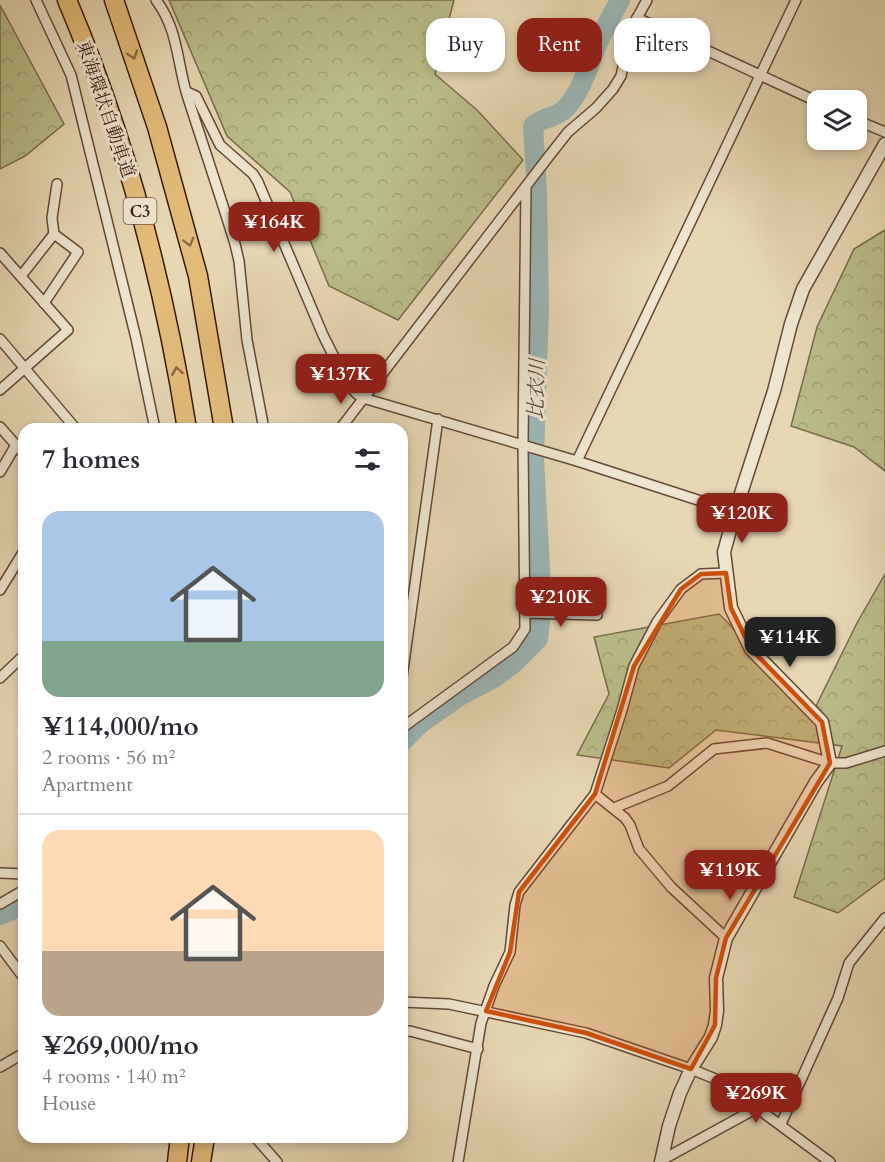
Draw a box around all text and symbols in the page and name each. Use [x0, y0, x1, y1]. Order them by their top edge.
chip: Buy [426, 18, 505, 72]
chip: Rent [517, 18, 602, 72]
chip: Filters [614, 18, 710, 72]
street label: 東海環状自動車道 [70, 37, 141, 181]
one-way arrow [126, 49, 138, 60]
map controls [807, 90, 867, 150]
button: layers [807, 90, 867, 150]
road number: C3 [124, 198, 156, 224]
pin: ¥164K [232, 202, 316, 253]
text: ¥164K [243, 208, 305, 235]
one-way arrow [182, 236, 194, 247]
pin: ¥137K [299, 354, 383, 405]
water label: 比衣川 [522, 357, 551, 419]
text: ¥137K [310, 360, 372, 387]
one-way arrow [171, 367, 184, 377]
text: 7 homes [42, 442, 140, 477]
icon: filters [351, 443, 384, 476]
pin: ¥120K [700, 493, 784, 544]
text: ¥120K [711, 499, 773, 526]
icon: home [159, 550, 267, 658]
pin: ¥210K [519, 577, 603, 628]
text: ¥210K [530, 583, 592, 610]
pin: ¥114K [748, 617, 832, 668]
text: ¥114K [759, 623, 821, 650]
text: ¥114,000/mo [42, 709, 199, 744]
text: 2 rooms · 56 m² [42, 744, 175, 771]
text: Apartment [42, 771, 133, 798]
pin: ¥119K [688, 850, 772, 901]
text: ¥119K [699, 856, 761, 883]
icon: home [159, 869, 267, 977]
text: ¥269,000/mo [42, 1028, 199, 1063]
text: 4 rooms · 140 m² [42, 1063, 186, 1090]
pin: ¥269K [714, 1073, 798, 1124]
text: ¥269K [725, 1079, 787, 1106]
text: House [42, 1090, 96, 1117]

